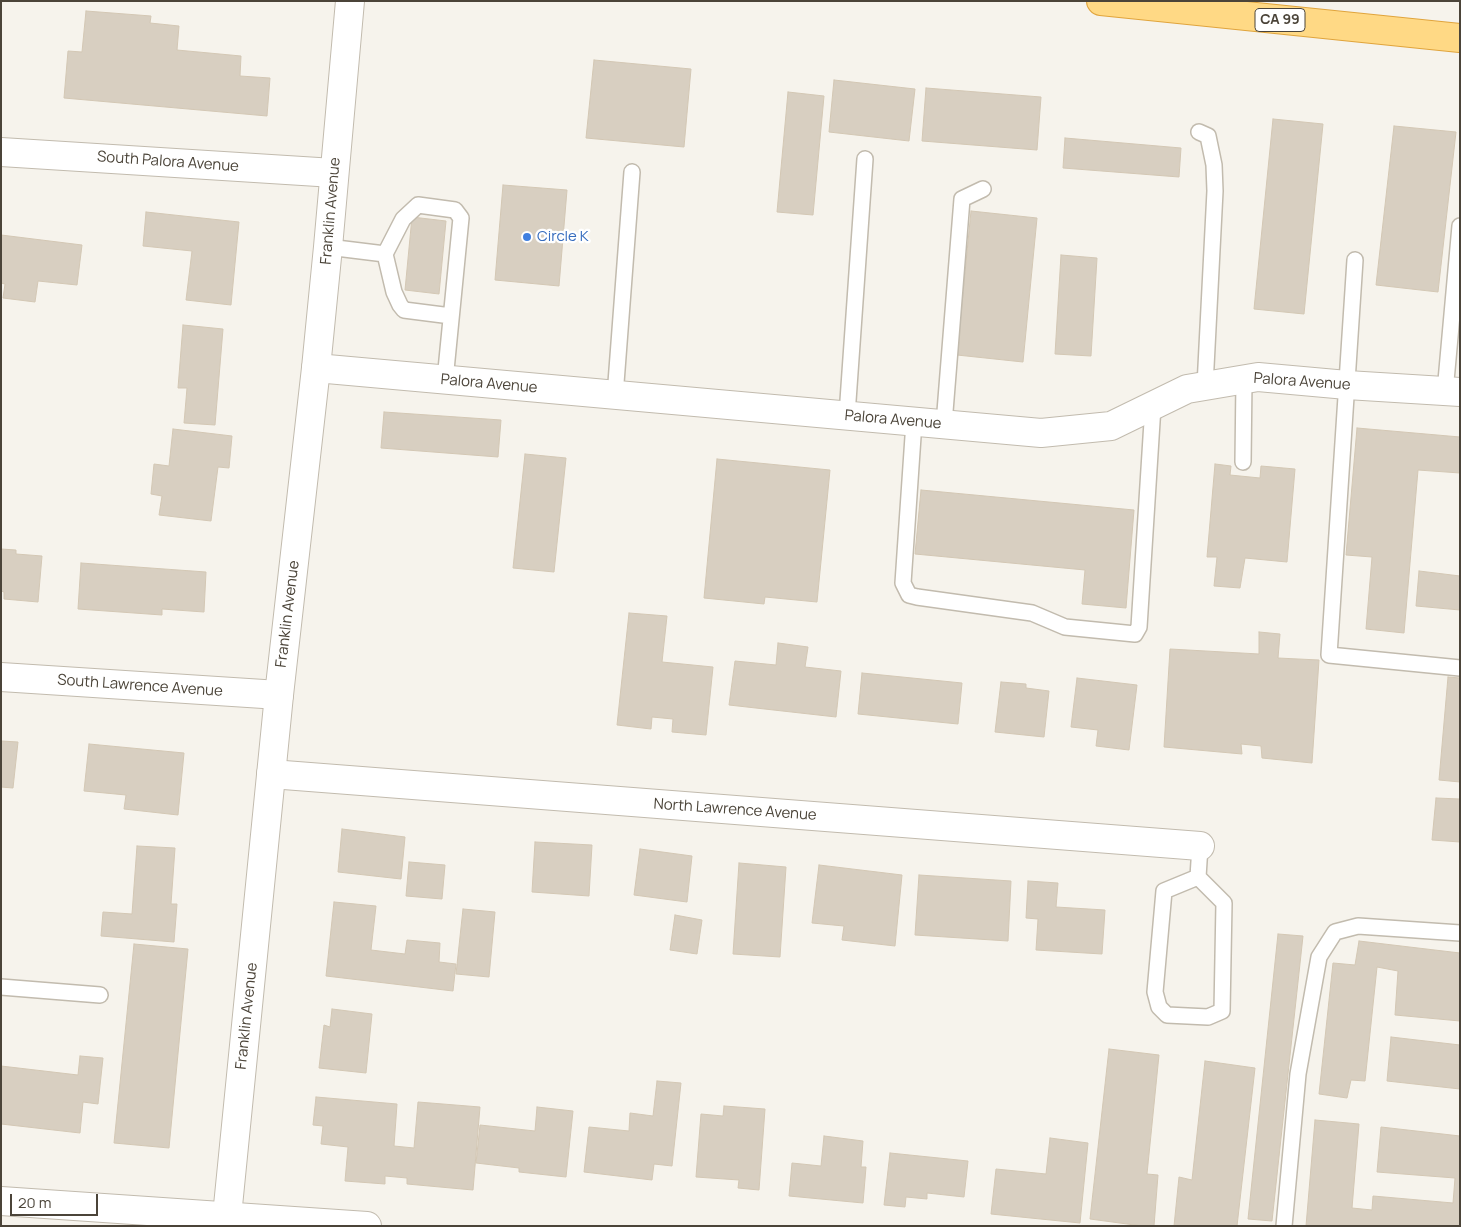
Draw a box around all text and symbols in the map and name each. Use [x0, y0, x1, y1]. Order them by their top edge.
road number: CA 99 [1255, 8, 1305, 32]
street label: South Palora Avenue [96, 148, 240, 176]
street label: Franklin Avenue [317, 157, 345, 265]
place label: Circle K [537, 228, 589, 246]
marker: Circle K [521, 231, 533, 243]
street label: Palora Avenue [1253, 370, 1351, 394]
street label: Palora Avenue [440, 371, 538, 397]
street label: Palora Avenue [844, 407, 942, 433]
street label: Franklin Avenue [273, 559, 303, 669]
street label: South Lawrence Avenue [57, 671, 223, 701]
street label: North Lawrence Avenue [653, 795, 817, 825]
street label: Franklin Avenue [232, 962, 262, 1070]
scale bar [12, 1184, 100, 1216]
text: 20 m [18, 1192, 51, 1213]

